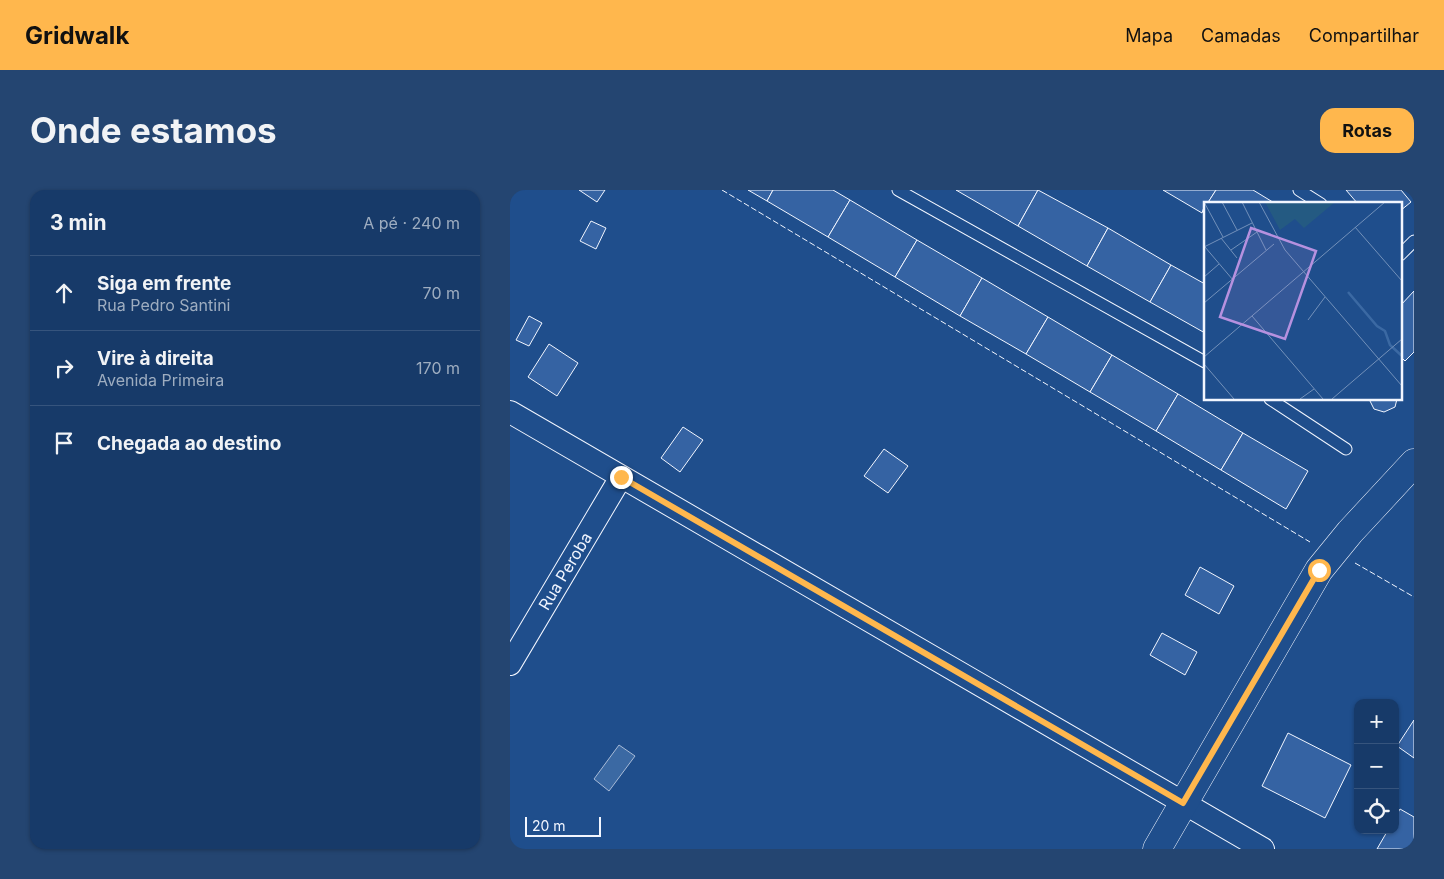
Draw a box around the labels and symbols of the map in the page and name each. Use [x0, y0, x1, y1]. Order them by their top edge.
inset map [1204, 202, 1402, 400]
route end [610, 466, 633, 489]
street label: Rua Peroba [534, 529, 596, 613]
route start [1308, 559, 1331, 582]
scale bar [525, 814, 601, 837]

